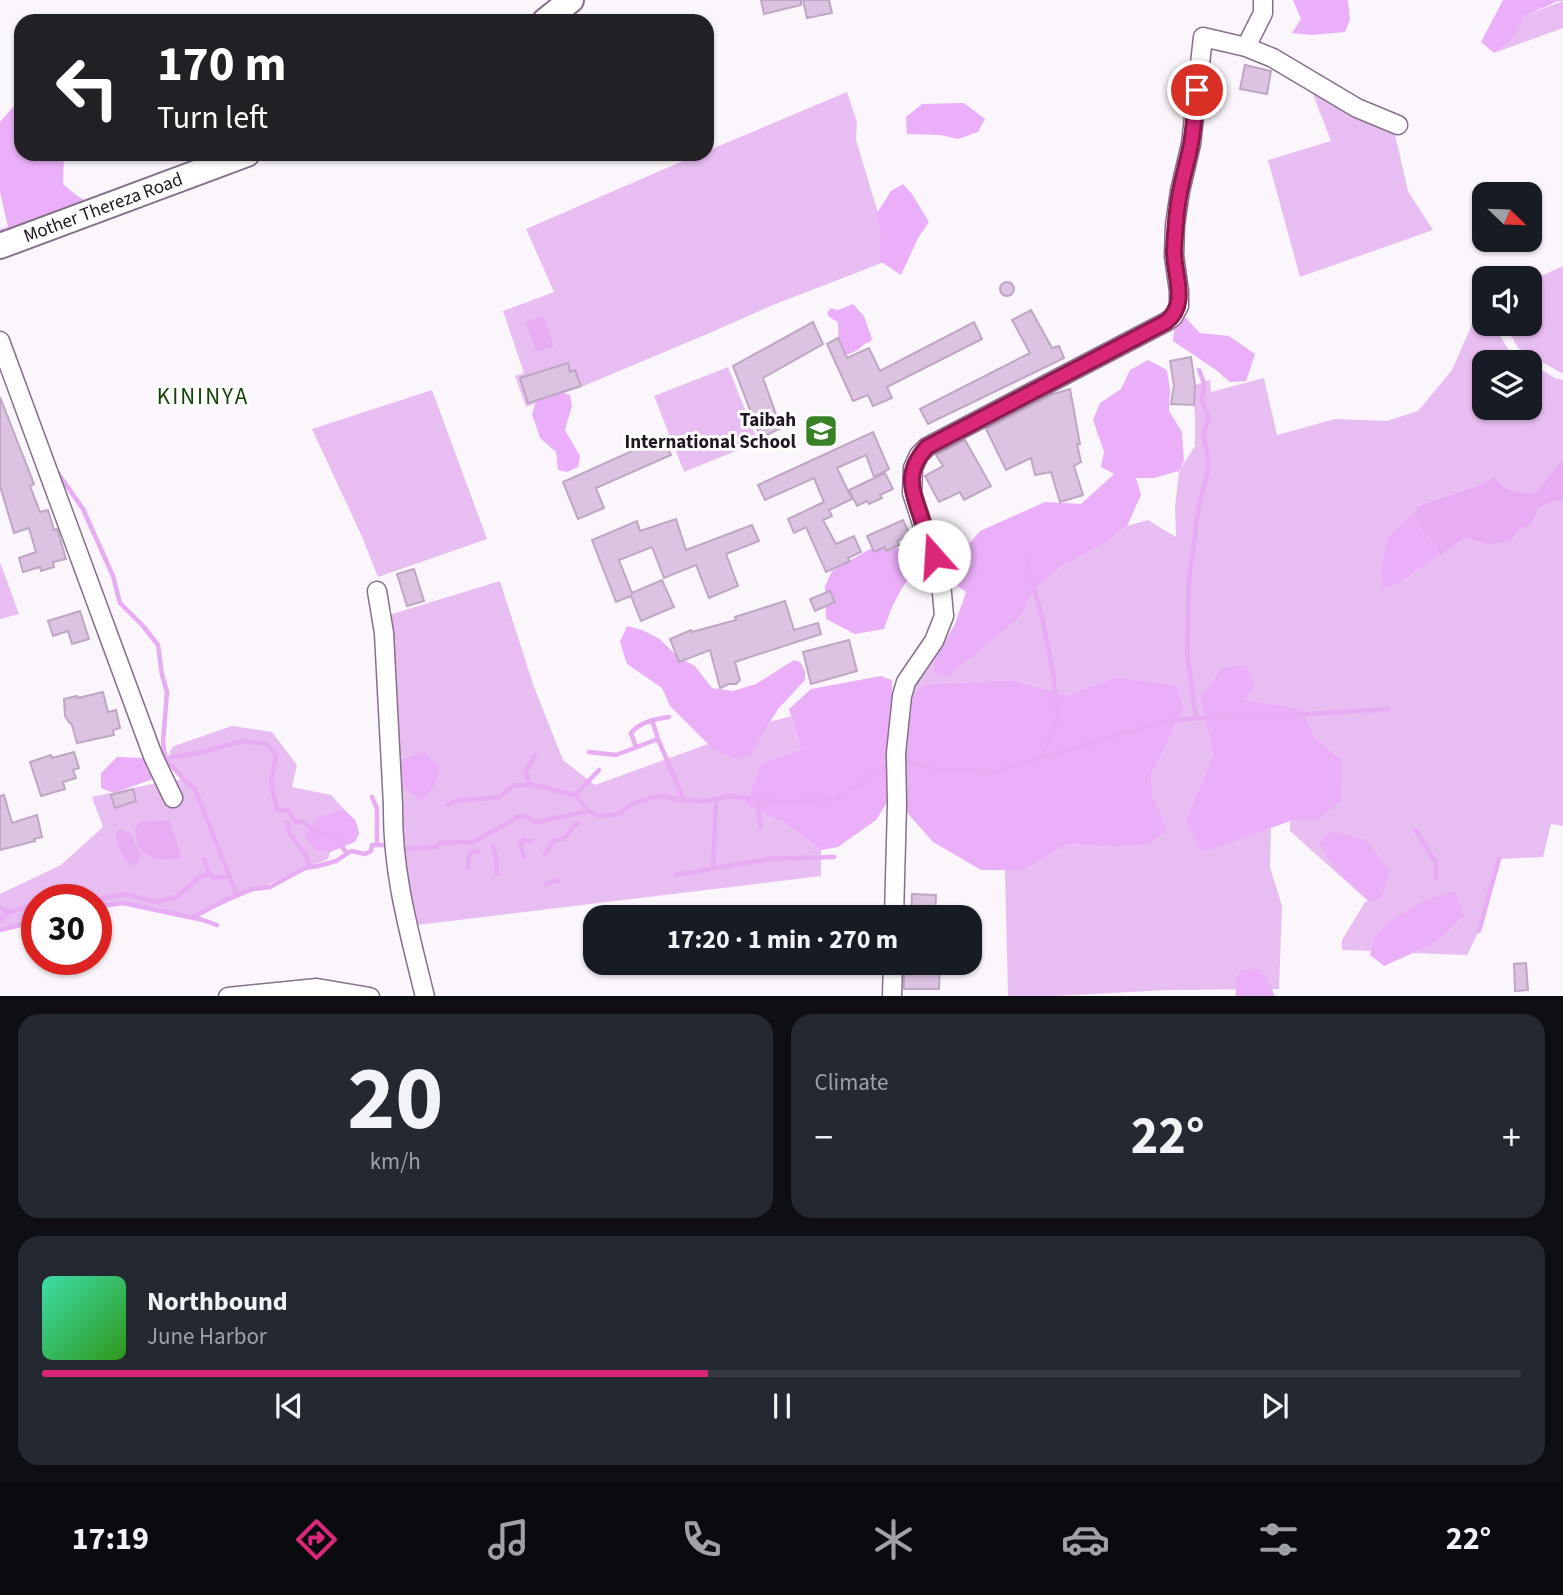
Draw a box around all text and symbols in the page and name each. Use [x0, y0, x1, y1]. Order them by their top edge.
text: 170 m [157, 30, 286, 100]
icon: left [42, 42, 133, 133]
pin [1167, 60, 1227, 120]
icon: arrive [1178, 71, 1216, 109]
text: Turn left [157, 95, 268, 141]
street label: Mother Thereza Road [20, 166, 187, 250]
north arrow [1472, 182, 1542, 252]
map controls [1472, 182, 1542, 420]
button: sound [1472, 266, 1542, 336]
button: layers [1472, 350, 1542, 420]
district label: KININYA [157, 380, 249, 413]
place label: Taibah International School [625, 407, 797, 456]
school or university icon: Taibah International School [802, 412, 840, 450]
position arrow [897, 519, 971, 593]
speed limit sign: 30 [21, 884, 112, 975]
text: 17:20 · 1 min · 270 m [667, 921, 898, 958]
text: 20 [347, 1035, 443, 1164]
text: Climate [815, 1066, 888, 1099]
text: 22° [1131, 1100, 1205, 1174]
text: − [815, 1111, 833, 1165]
text: + [1502, 1111, 1521, 1165]
text: km/h [370, 1145, 421, 1178]
text: Northbound [147, 1283, 288, 1320]
text: June Harbor [147, 1320, 267, 1353]
icon: previous [270, 1387, 308, 1425]
icon: pause [763, 1387, 801, 1425]
icon: next [1256, 1387, 1294, 1425]
icon: directions [292, 1515, 341, 1564]
icon: music [484, 1515, 533, 1564]
icon: phone [677, 1515, 726, 1564]
icon: climate [869, 1515, 918, 1564]
icon: car [1061, 1515, 1110, 1564]
icon: filters [1254, 1515, 1303, 1564]
text: 17:19 [72, 1516, 149, 1562]
text: 22° [1446, 1516, 1491, 1562]

